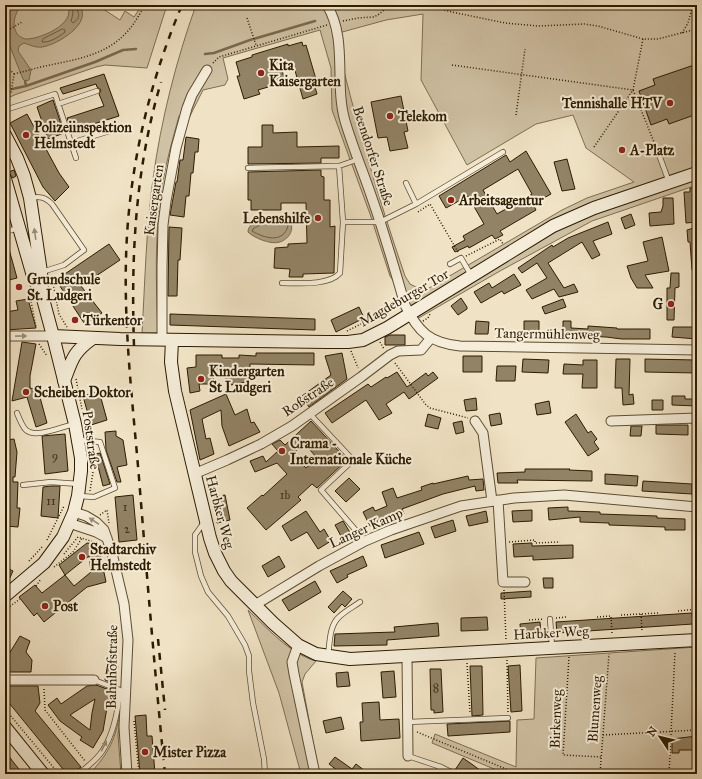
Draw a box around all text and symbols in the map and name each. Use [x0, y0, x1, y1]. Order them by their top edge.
place label: Kita Kaisergarten [269, 57, 341, 91]
marker: Kita Kaisergarten [256, 68, 266, 78]
place label: Tennishalle HTV [561, 95, 663, 112]
marker: Tennishalle HTV [665, 98, 675, 108]
street label: Beendorfer Straße [349, 104, 397, 208]
place label: Telekom [397, 108, 447, 125]
marker: Telekom [385, 111, 395, 121]
place label: Polizeiinspektion Helmstedt [34, 119, 132, 152]
marker: Polizeiinspektion Helmstedt [21, 130, 31, 140]
place label: A-Platz [629, 142, 675, 159]
marker: A-Platz [617, 145, 627, 155]
street label: Kaisergarten [141, 163, 167, 237]
place label: Arbeitsagentur [458, 192, 544, 210]
marker: Arbeitsagentur [446, 195, 456, 205]
place label: Lebenshilfe [243, 210, 310, 227]
marker: Lebenshilfe [313, 213, 323, 223]
one-way arrow [32, 228, 38, 240]
street label: Magdeburger Tor [356, 265, 452, 331]
place label: Grundschule St. Ludgeri [27, 271, 101, 305]
marker: Grundschule St. Ludgeri [14, 282, 24, 292]
place label: G [653, 296, 664, 313]
marker: G [666, 299, 676, 309]
place label: Türkentor [82, 312, 143, 329]
marker: Türkentor [70, 315, 80, 325]
street label: Tangermühlenweg [494, 325, 600, 343]
one-way arrow [15, 333, 28, 339]
place label: Kindergarten St Ludgeri [209, 363, 285, 397]
marker: Kindergarten St Ludgeri [196, 374, 206, 384]
street label: Roßstraße [279, 374, 337, 420]
place label: Scheiben Doktor [34, 384, 131, 401]
marker: Scheiben Doktor [21, 387, 31, 397]
street label: Poststraße [78, 409, 104, 471]
place label: Crama - Internationale Küche [290, 435, 412, 468]
marker: Crama - Internationale Küche [277, 446, 287, 456]
house number: 9 [52, 449, 58, 463]
street label: Harbker Weg [202, 473, 238, 551]
house number: 1b [280, 488, 290, 502]
house number: 11 [46, 494, 56, 508]
house number: 1 [123, 500, 128, 514]
street label: Langer Kamp [326, 504, 406, 552]
one-way arrow [89, 517, 99, 525]
house number: 2 [124, 522, 130, 536]
place label: Stadtarchiv Helmstedt [90, 541, 157, 574]
marker: Stadtarchiv Helmstedt [77, 552, 87, 562]
place label: Post [53, 598, 78, 615]
marker: Post [40, 601, 50, 611]
street label: Harbker Weg [513, 623, 590, 643]
street label: Bahnhofstraße [103, 624, 121, 709]
street label: Blumenweg [584, 675, 606, 743]
house number: 8 [433, 681, 439, 695]
street label: Birkenweg [546, 689, 566, 749]
north arrow [640, 717, 680, 757]
text: N [644, 723, 661, 739]
one-way arrow [101, 740, 108, 752]
place label: Mister Pizza [153, 744, 227, 761]
marker: Mister Pizza [140, 747, 150, 757]

